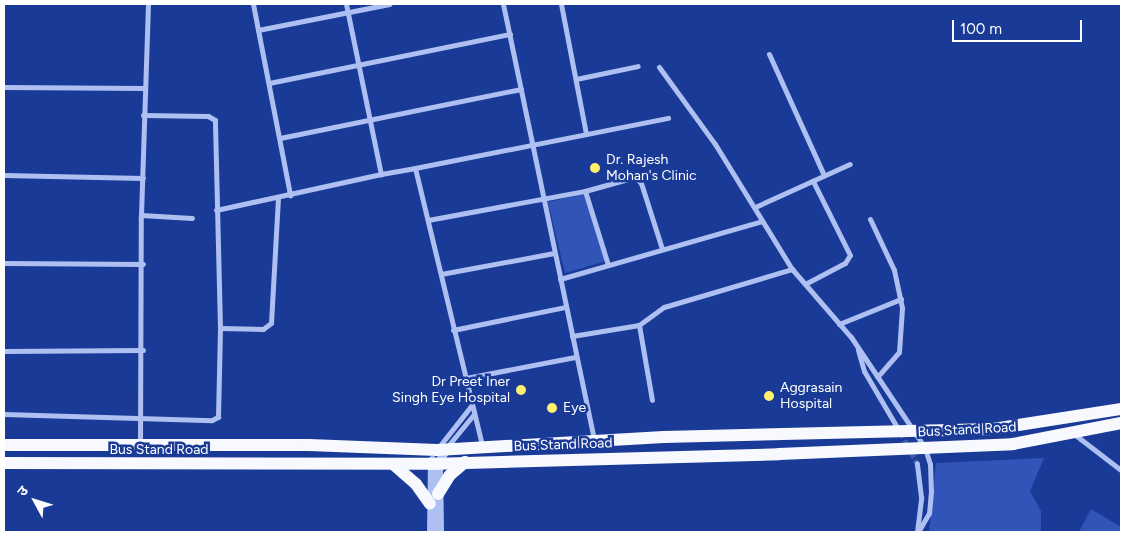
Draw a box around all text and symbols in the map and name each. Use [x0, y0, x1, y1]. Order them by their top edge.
scale bar [955, 10, 1085, 42]
text: 100 m [960, 20, 1002, 38]
place label: Dr. Rajesh Mohan's Clinic [606, 152, 697, 184]
marker: Dr. Rajesh Mohan's Clinic [588, 161, 602, 175]
place label: Dr Preet Iner Singh Eye Hospital [392, 374, 510, 407]
place label: Aggrasain Hospital [780, 380, 842, 412]
marker: Dr Preet Iner Singh Eye Hospital [514, 383, 528, 397]
marker: Aggrasain Hospital [762, 389, 776, 403]
place label: Eye [563, 400, 586, 416]
marker: Eye [545, 401, 559, 415]
street label: Bus Stand Road [917, 419, 1017, 441]
street label: Bus Stand Road [513, 435, 613, 455]
street label: Bus Stand Road [109, 442, 209, 458]
north arrow [10, 476, 60, 526]
text: उ [14, 483, 32, 500]

